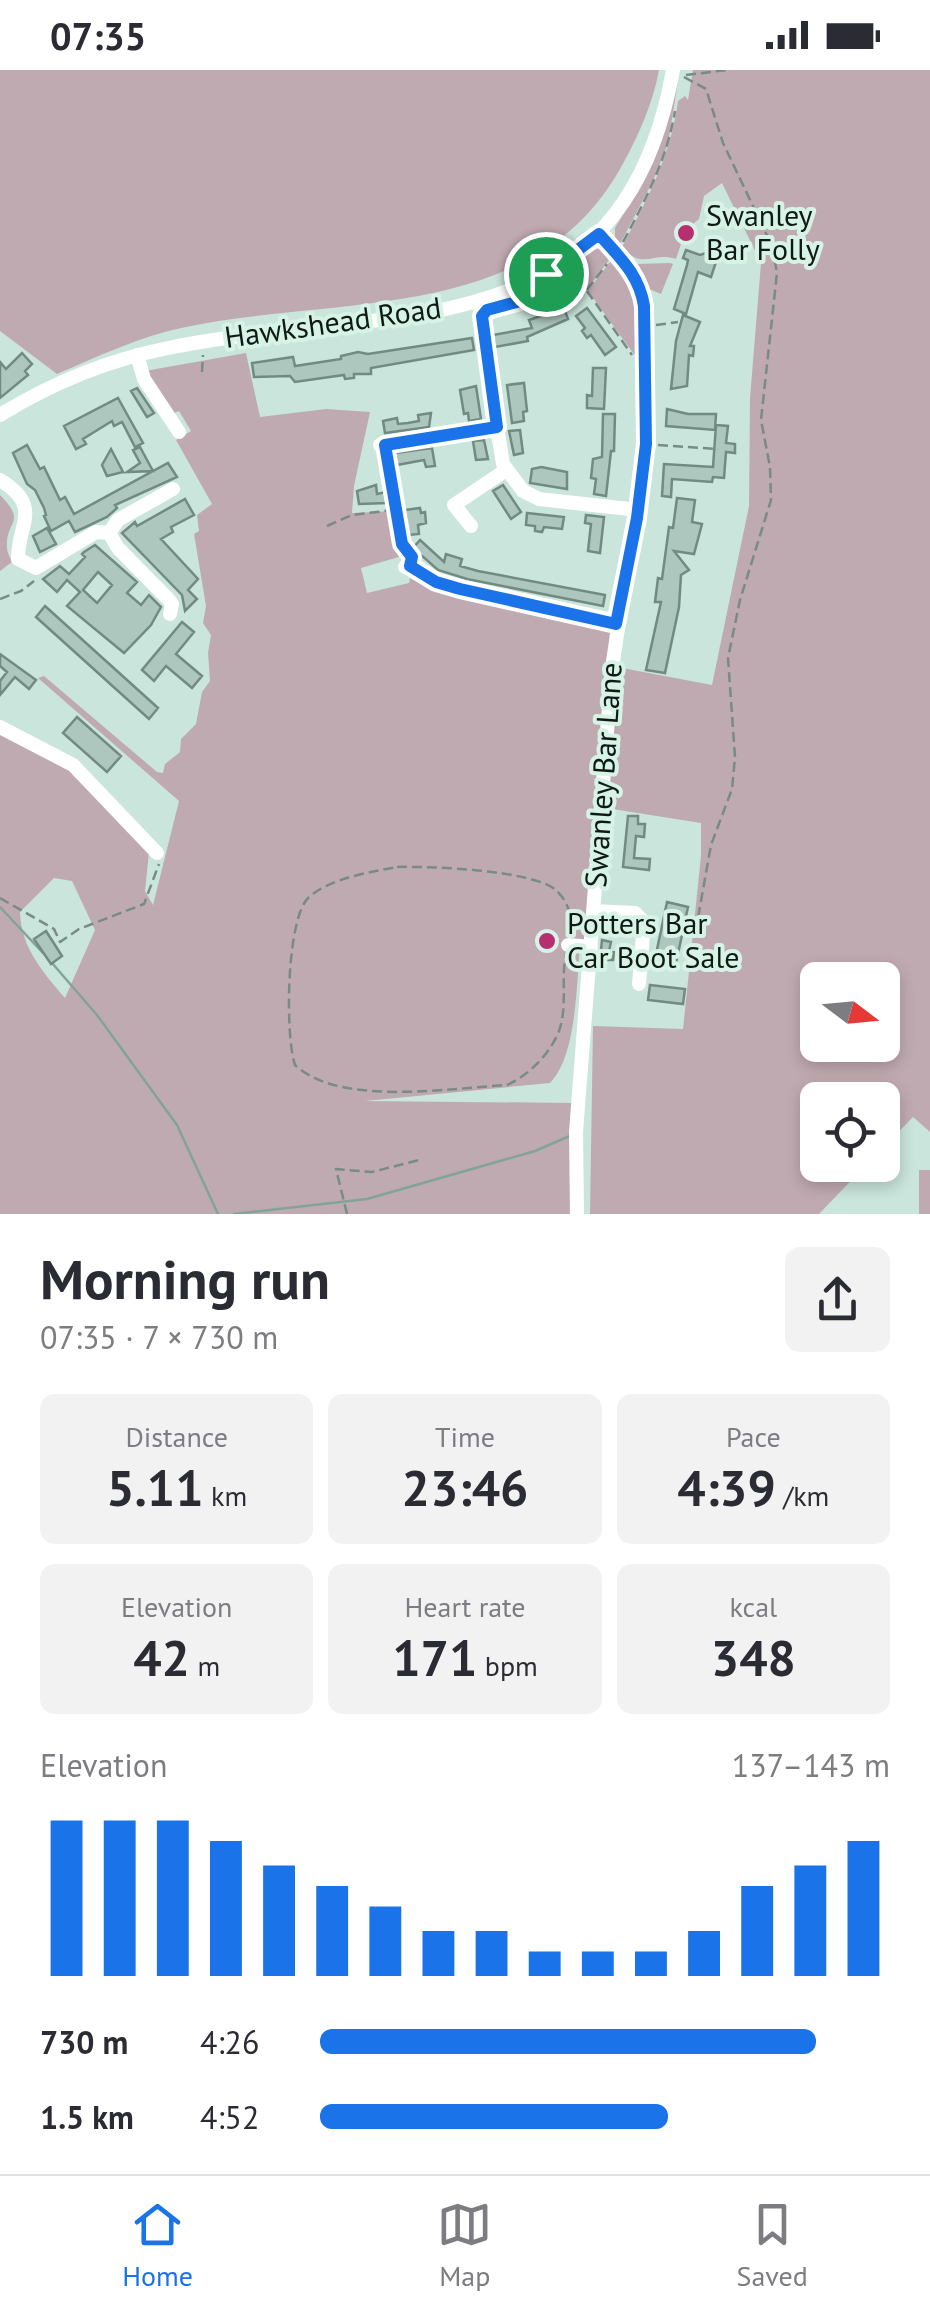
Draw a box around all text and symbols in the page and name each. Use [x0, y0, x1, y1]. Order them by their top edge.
text: 07:35 [50, 11, 146, 60]
place label: Swanley Bar Folly [706, 195, 820, 268]
marker: Swanley Bar Folly [675, 222, 697, 244]
pin [504, 232, 589, 317]
icon: arrive [519, 247, 574, 302]
street label: Hawkshead Road [222, 287, 444, 356]
street label: Swanley Bar Lane [575, 661, 630, 889]
place label: Potters Bar Car Boot Sale [567, 903, 739, 976]
marker: Potters Bar Car Boot Sale [536, 930, 558, 952]
north arrow [800, 962, 900, 1062]
map controls [800, 962, 900, 1182]
button: locate [800, 1082, 900, 1182]
text: Morning run [40, 1243, 330, 1314]
button: share [785, 1247, 890, 1352]
text: 07:35 · 7 × 730 m [40, 1316, 278, 1358]
text: Distance [125, 1418, 228, 1455]
text: Time [435, 1418, 495, 1455]
text: Pace [726, 1418, 781, 1455]
text: 5.11 [106, 1455, 204, 1520]
text: 23:46 [402, 1455, 528, 1520]
text: 4:39 [677, 1455, 776, 1520]
text: km [204, 1477, 247, 1514]
text: /km [776, 1477, 829, 1514]
text: Elevation [121, 1588, 232, 1625]
text: Heart rate [404, 1588, 526, 1625]
text: kcal [729, 1588, 777, 1625]
text: 42 [133, 1625, 190, 1690]
text: 171 [392, 1625, 477, 1690]
text: 348 [711, 1625, 796, 1690]
text: m [190, 1647, 220, 1684]
text: bpm [477, 1647, 538, 1684]
text: Elevation [40, 1744, 167, 1786]
text: 137–143 m [732, 1744, 890, 1786]
text: 730 m [40, 2021, 128, 2063]
text: 4:26 [200, 2021, 259, 2063]
text: 1.5 km [40, 2096, 134, 2138]
text: 4:52 [200, 2096, 259, 2138]
tab: Home [122, 2197, 193, 2294]
tab: Map [437, 2197, 492, 2294]
tab: Saved [737, 2197, 808, 2294]

